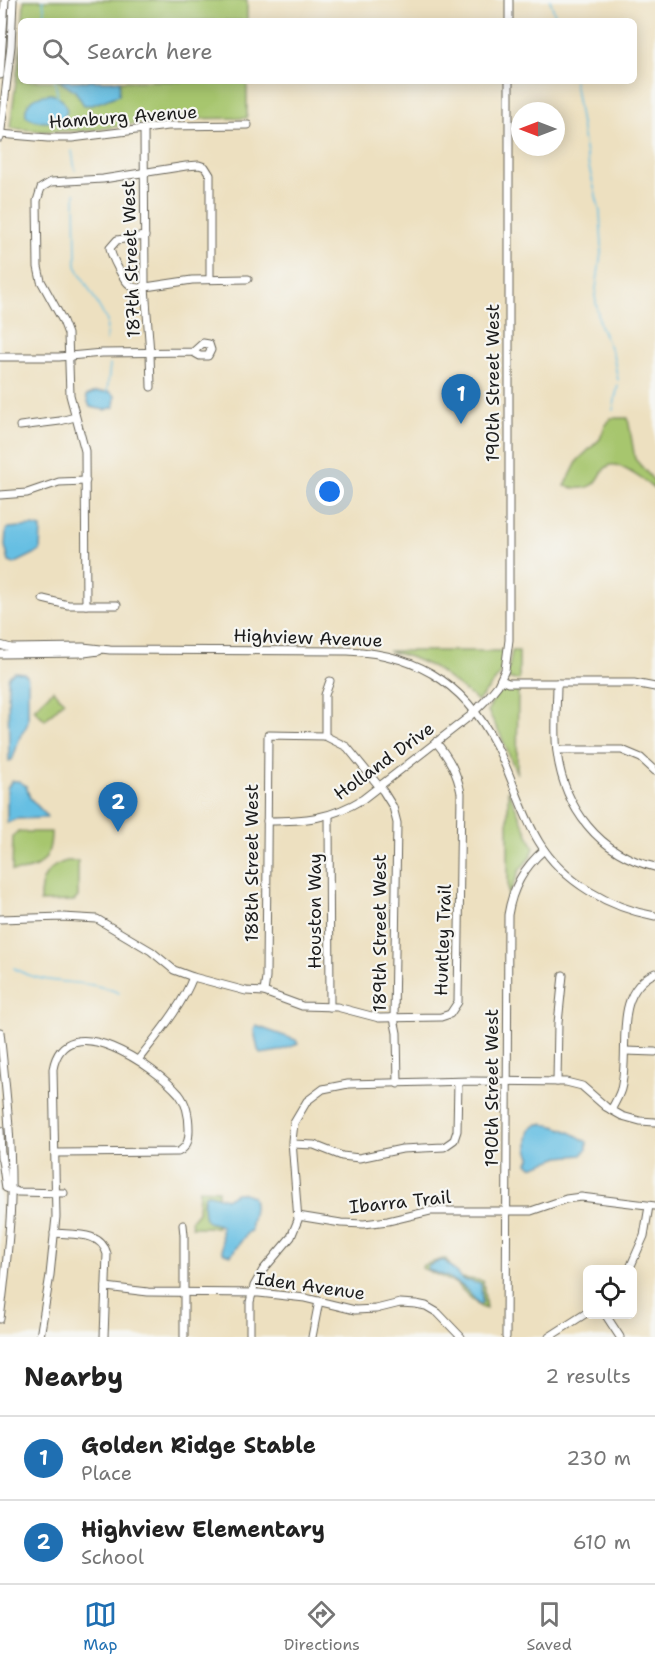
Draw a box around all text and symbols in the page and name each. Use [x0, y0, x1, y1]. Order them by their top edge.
search box [18, 18, 637, 84]
icon: search [39, 35, 72, 68]
text: Search here [87, 37, 213, 66]
street label: Hamburg Avenue [48, 100, 198, 134]
north arrow [511, 102, 565, 156]
street label: 187th Street West [116, 179, 146, 338]
street label: 190th Street West [481, 304, 505, 462]
pin: 1 [442, 374, 480, 424]
your location [315, 477, 344, 506]
street label: Highview Avenue [233, 623, 383, 653]
street label: Holland Drive [329, 716, 439, 806]
pin: 2 [98, 782, 138, 832]
street label: 188th Street West [240, 784, 264, 942]
street label: Houston Way [303, 853, 327, 969]
street label: 189th Street West [368, 854, 392, 1012]
street label: Huntley Trail [429, 883, 457, 996]
street label: 190th Street West [480, 1009, 504, 1167]
street label: Ibarra Trail [348, 1185, 453, 1219]
map controls [583, 1265, 637, 1319]
button: locate [583, 1265, 637, 1319]
street label: Iden Avenue [253, 1266, 367, 1306]
text: Nearby [24, 1359, 123, 1394]
text: 2 results [545, 1363, 631, 1389]
text: Golden Ridge Stable [81, 1431, 316, 1460]
text: 1 [39, 1445, 48, 1471]
text: 230 m [566, 1445, 631, 1471]
text: Place [81, 1460, 132, 1486]
text: Highview Elementary [81, 1515, 325, 1544]
text: 2 [37, 1529, 51, 1555]
text: 610 m [573, 1529, 631, 1555]
text: School [81, 1544, 144, 1570]
tab: Map [83, 1598, 117, 1655]
tab: Directions [284, 1598, 360, 1655]
tab: Saved [526, 1598, 572, 1655]

